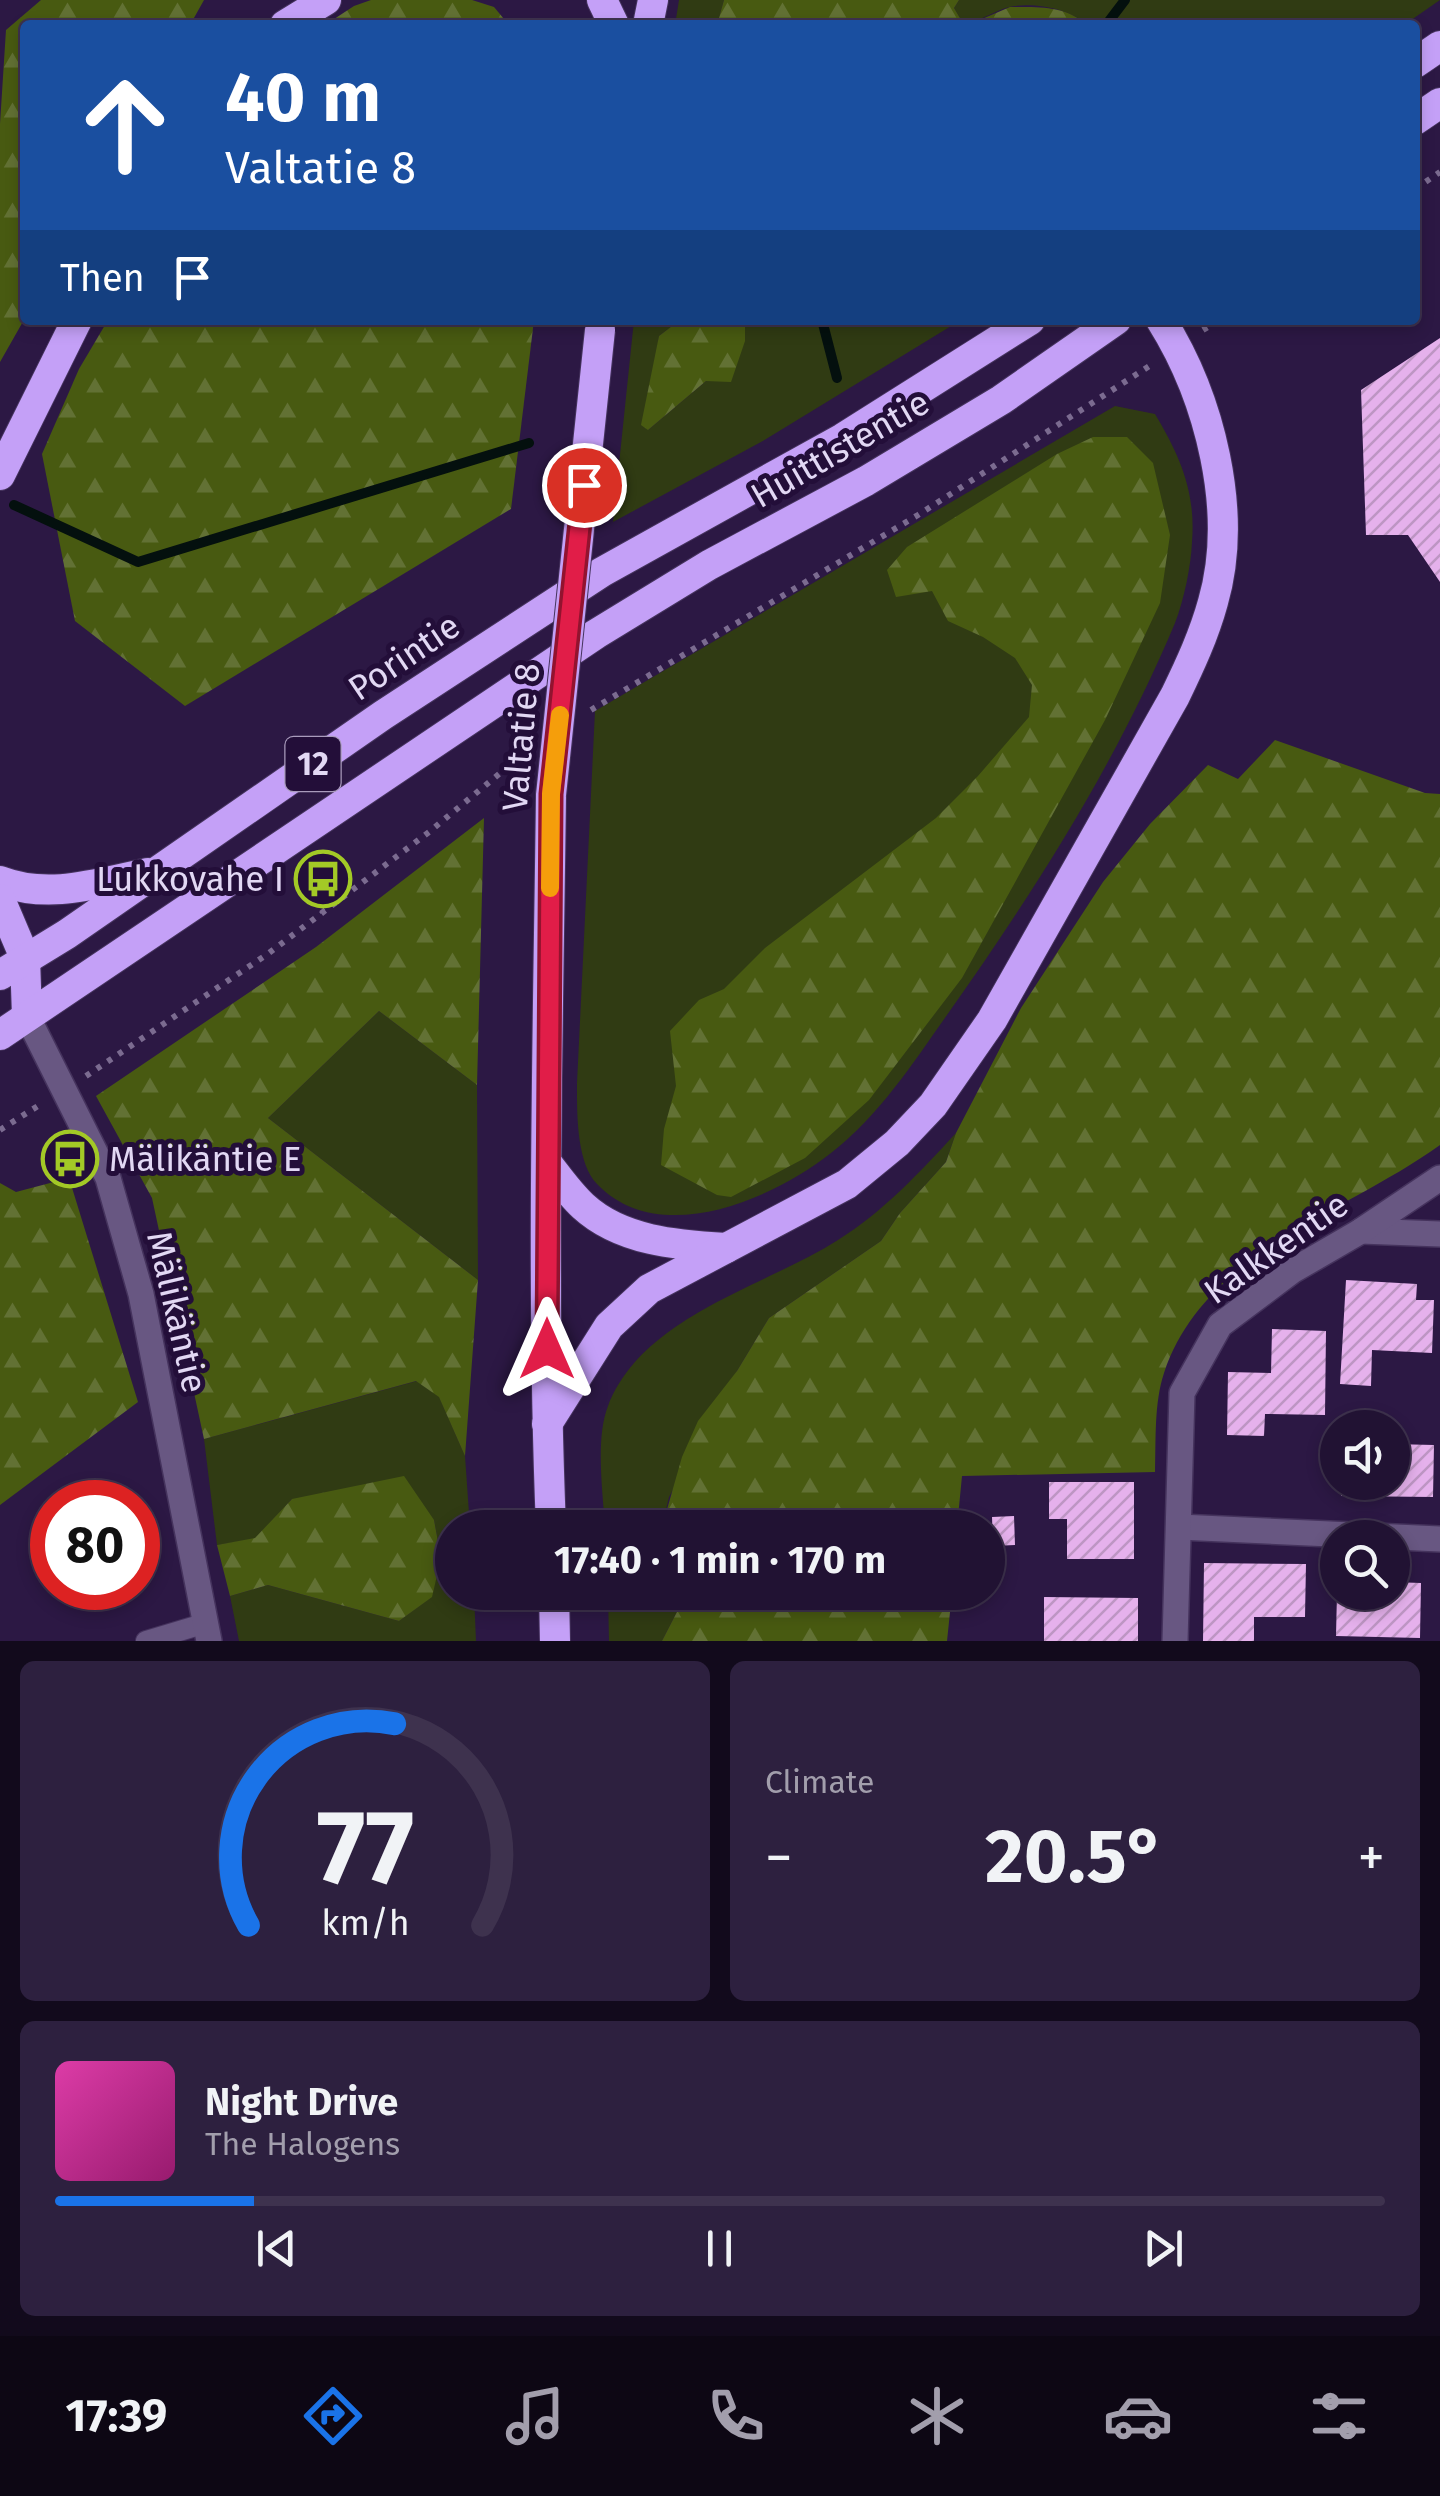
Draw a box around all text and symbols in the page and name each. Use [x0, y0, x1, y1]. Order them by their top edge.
text: 40 m [225, 56, 381, 140]
icon: ahead [60, 60, 190, 190]
text: Valtatie 8 [225, 141, 416, 195]
icon: arrive [165, 250, 220, 305]
text: Then [60, 255, 145, 301]
street label: Huittistentie [743, 381, 937, 517]
pin [542, 443, 627, 528]
icon: arrive [557, 458, 612, 513]
street label: Porintie [340, 605, 468, 709]
street label: Valtatie 8 [494, 661, 548, 813]
road number: 12 [286, 737, 340, 791]
bus stop icon: Lukkovahe I [293, 849, 353, 909]
place label: Lukkovahe I [96, 858, 284, 900]
bus stop icon: Mälikäntie E [40, 1129, 100, 1189]
place label: Mälikäntie E [109, 1138, 302, 1180]
street label: Kalkkentie [1196, 1183, 1356, 1313]
street label: Mälikäntie [138, 1227, 216, 1397]
position arrow [495, 1297, 599, 1401]
map controls [1320, 1410, 1410, 1610]
button: sound [1320, 1410, 1410, 1500]
speed limit sign: 80 [30, 1480, 160, 1610]
button: search [1320, 1520, 1410, 1610]
text: 17:40 · 1 min · 170 m [554, 1537, 886, 1583]
text: Climate [765, 1763, 874, 1801]
text: 77 [316, 1786, 414, 1911]
text: 20.5° [985, 1812, 1165, 1902]
text: − [765, 1825, 793, 1891]
text: + [1358, 1825, 1385, 1891]
text: km/h [321, 1902, 409, 1944]
text: Night Drive [205, 2079, 398, 2125]
text: The Halogens [205, 2125, 400, 2163]
icon: previous [249, 2221, 304, 2276]
icon: pause [692, 2221, 747, 2276]
icon: next [1136, 2221, 1191, 2276]
icon: directions [298, 2381, 368, 2451]
icon: music [500, 2381, 570, 2451]
icon: phone [701, 2381, 771, 2451]
icon: climate [902, 2381, 972, 2451]
icon: car [1103, 2381, 1173, 2451]
icon: filters [1304, 2381, 1374, 2451]
text: 17:39 [66, 2389, 167, 2443]

